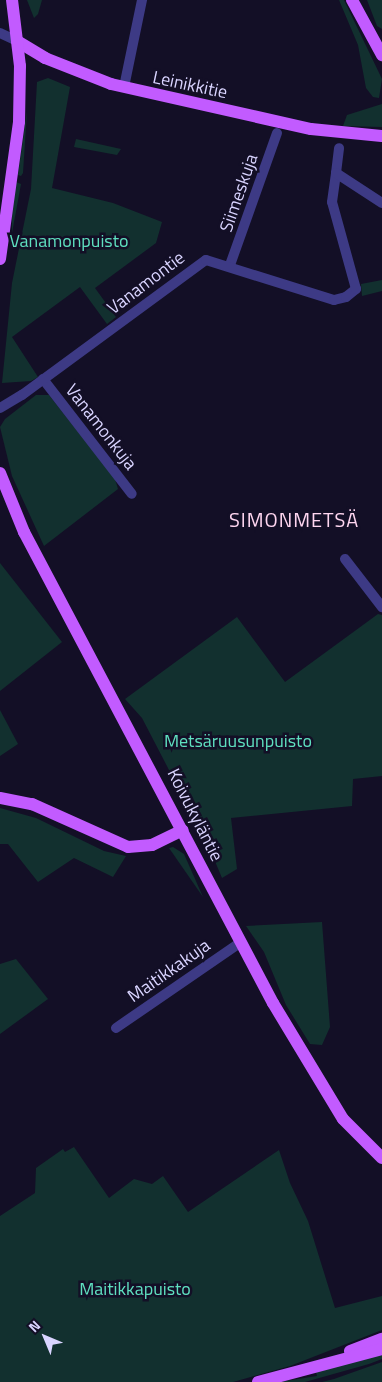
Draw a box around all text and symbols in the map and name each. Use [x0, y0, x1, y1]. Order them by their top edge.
street label: Leinikkitie [151, 67, 229, 103]
street label: Siimeskuja [216, 151, 262, 235]
park label: Vanamonpuisto [9, 230, 129, 252]
street label: Vanamontie [103, 247, 189, 319]
street label: Vanamonkuja [61, 380, 141, 474]
district label: SIMONMETSÄ [228, 507, 360, 531]
park label: Metsäruusunpuisto [164, 730, 312, 752]
street label: Koivukyläntie [162, 765, 228, 865]
street label: Maitikkakuja [124, 935, 214, 1007]
park label: Maitikkapuisto [79, 1278, 191, 1300]
north arrow [20, 1312, 70, 1362]
text: N [23, 1315, 45, 1337]

